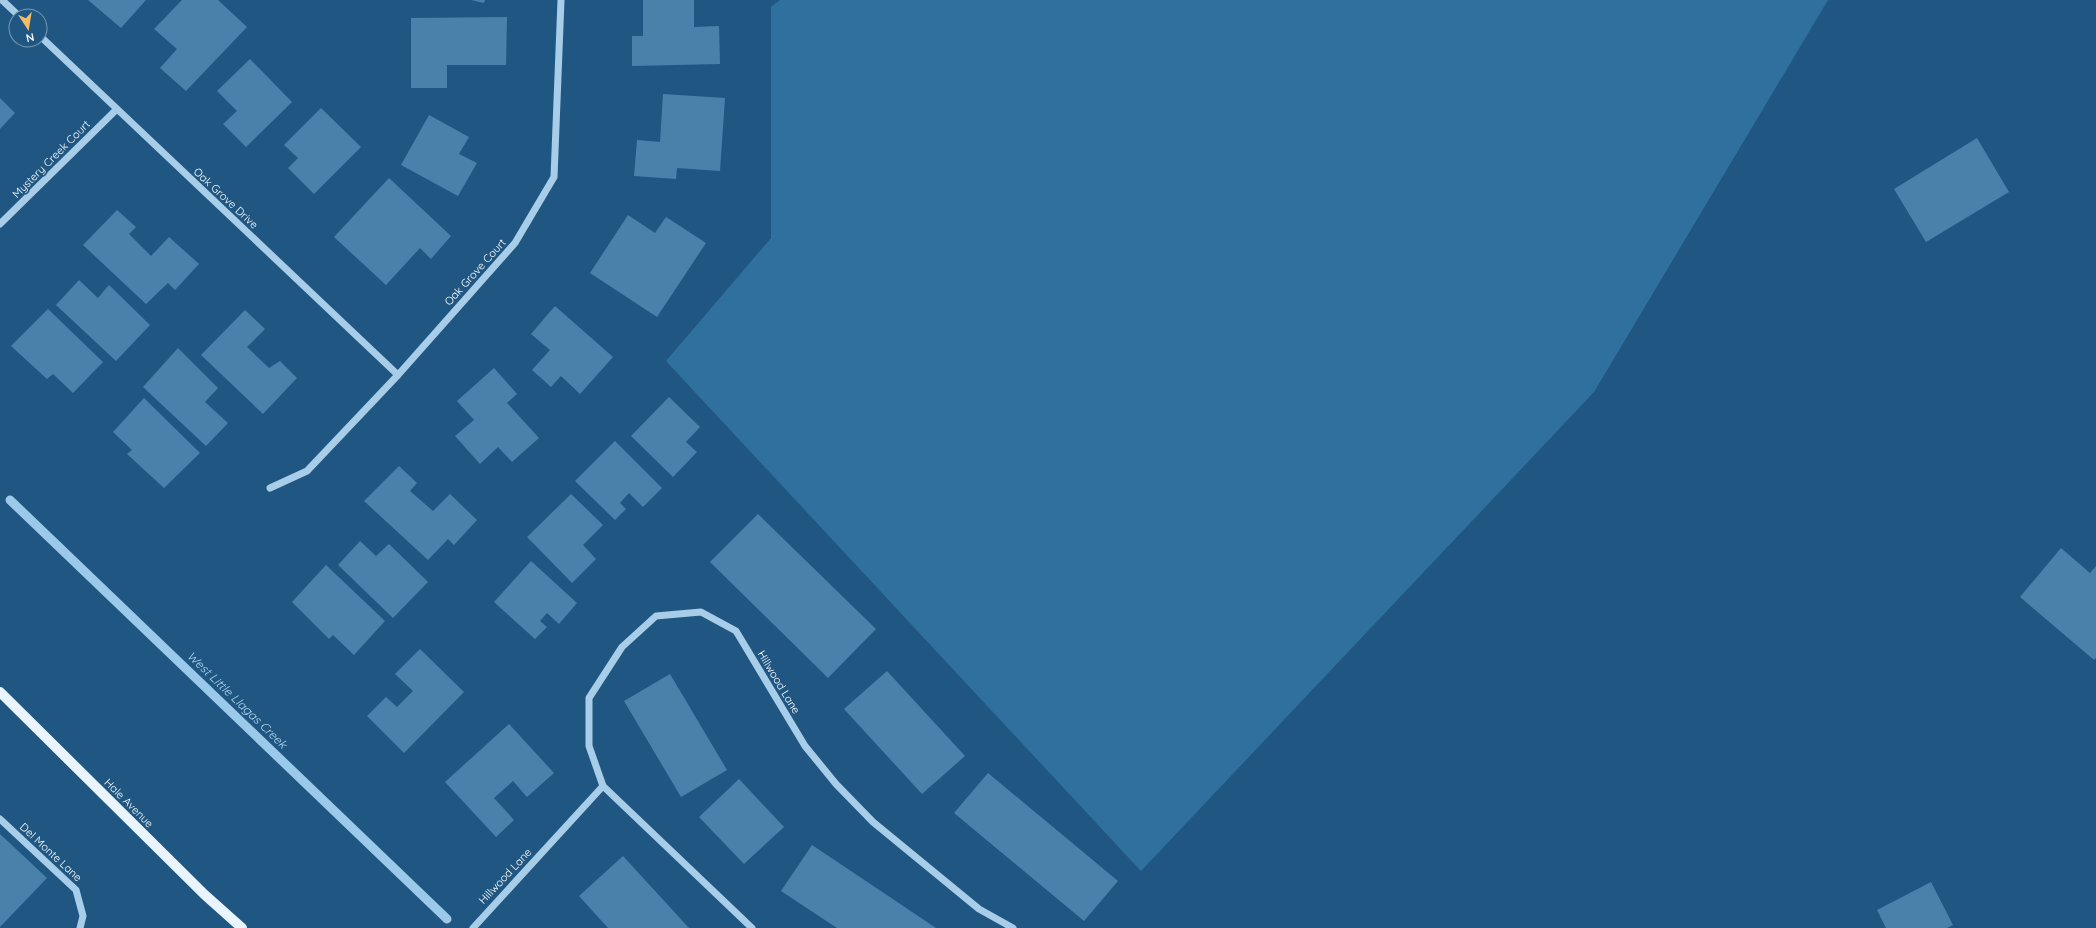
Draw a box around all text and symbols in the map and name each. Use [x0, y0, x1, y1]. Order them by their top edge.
north arrow [8, 8, 48, 48]
text: N [25, 30, 35, 45]
street label: Mystery Creek Court [9, 117, 93, 201]
street label: Oak Grove Drive [191, 164, 261, 232]
street label: Oak Grove Court [441, 235, 509, 308]
water label: West Little Llagas Creek [184, 648, 292, 752]
street label: Hillwood Lane [755, 648, 803, 716]
street label: Hale Avenue [101, 775, 157, 831]
street label: Del Monte Lane [17, 820, 85, 884]
street label: Hillwood Lane [475, 845, 535, 907]

